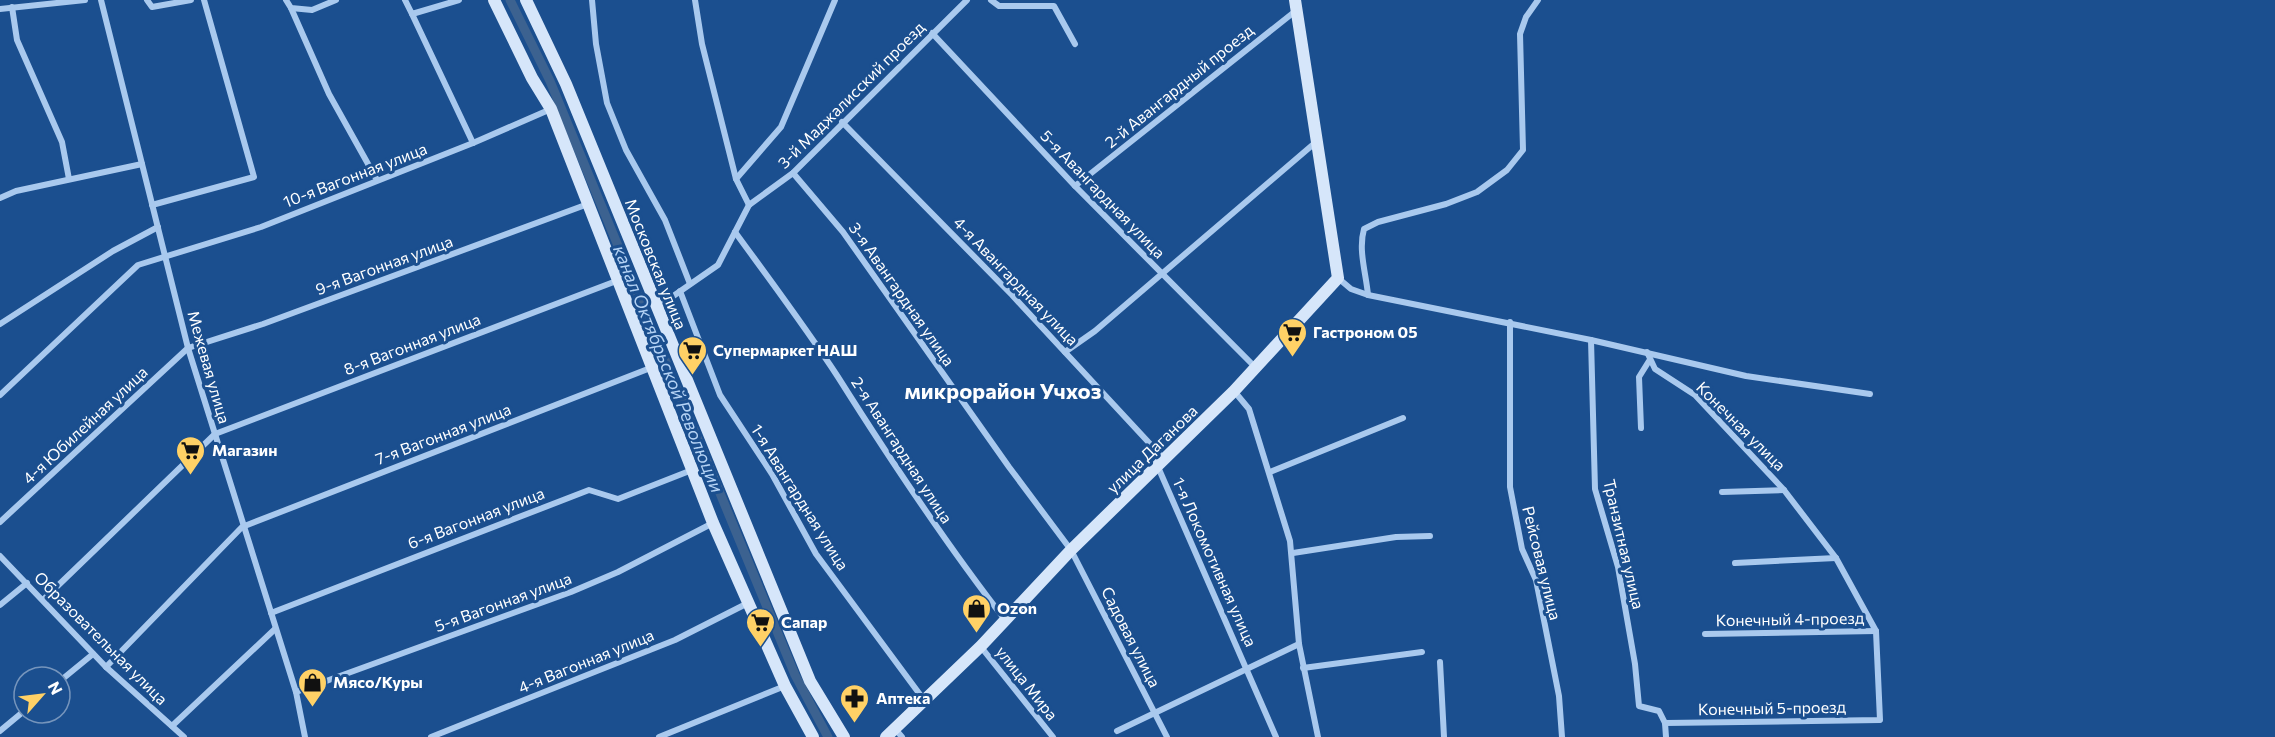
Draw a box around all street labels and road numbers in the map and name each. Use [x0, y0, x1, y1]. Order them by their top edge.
street label: 3-й Маджалисский проезд [773, 17, 928, 172]
street label: 2-й Авангардный проезд [1101, 20, 1257, 151]
street label: 5-я Авангардная улица [1037, 126, 1170, 262]
street label: 10-я Вагонная улица [280, 138, 429, 211]
street label: Московская улица [622, 196, 691, 332]
street label: 4-я Авангардная улица [950, 212, 1083, 349]
street label: 3-я Авангардная улица [846, 218, 959, 369]
street label: 9-я Вагонная улица [313, 231, 455, 298]
street label: Межевая улица [184, 308, 235, 425]
street label: 8-я Вагонная улица [341, 309, 483, 378]
street label: 4-я Юбилейная улица [18, 362, 151, 487]
street label: 2-я Авангардная улица [848, 373, 957, 526]
street label: Конечная улица [1693, 377, 1790, 474]
street label: 7-я Вагонная улица [372, 399, 513, 468]
street label: улица Даганова [1102, 401, 1201, 497]
street label: 1-я Авангардная улица [748, 420, 853, 573]
street label: 1-я Локомотивная улица [1170, 474, 1261, 649]
street label: Транзитная улица [1600, 477, 1649, 611]
street label: 6-я Вагонная улица [405, 483, 547, 552]
street label: Рейсовая улица [1519, 504, 1566, 622]
street label: Образовательная улица [31, 567, 172, 708]
street label: 5-я Вагонная улица [432, 568, 574, 635]
street label: Садовая улица [1098, 583, 1165, 690]
street label: Конечный 4-проезд [1716, 608, 1865, 629]
street label: 4-я Вагонная улица [515, 625, 656, 696]
street label: улица Мира [993, 642, 1062, 724]
street label: Конечный 5-проезд [1698, 697, 1847, 718]

